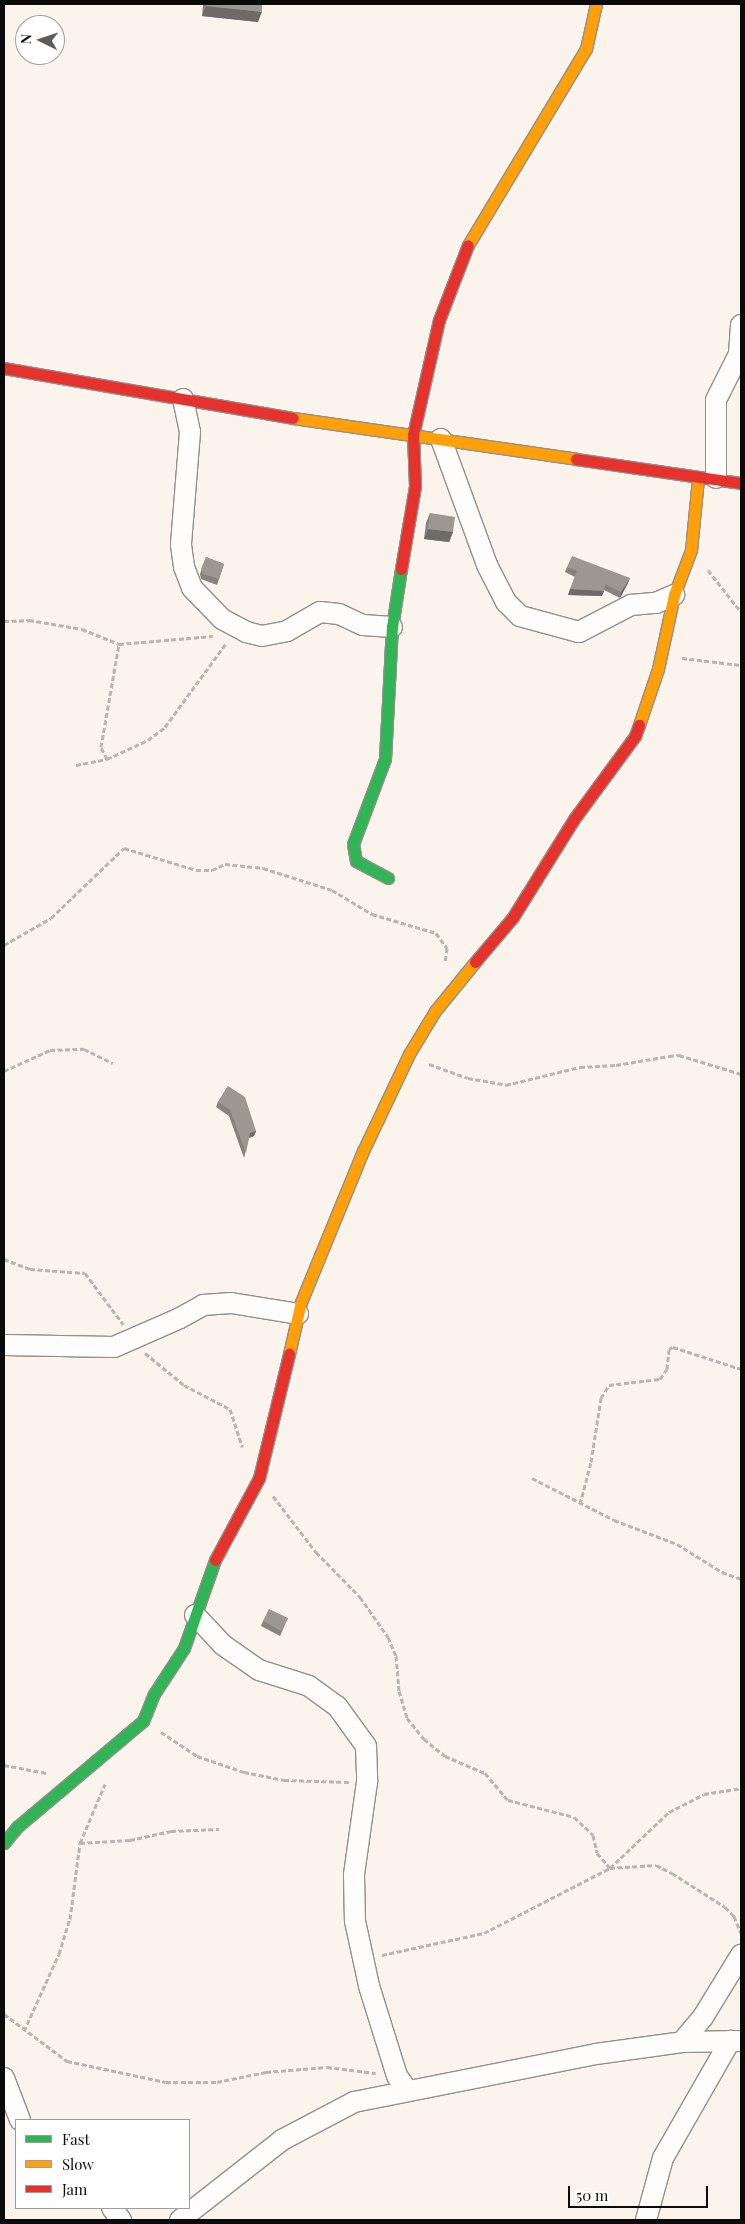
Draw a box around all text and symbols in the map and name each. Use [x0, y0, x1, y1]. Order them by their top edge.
north arrow [15, 15, 65, 65]
text: N [16, 33, 35, 45]
legend [15, 2119, 190, 2209]
text: Fast [62, 2129, 90, 2149]
text: Slow [62, 2154, 94, 2174]
scale bar [570, 2176, 710, 2208]
text: Jam [62, 2179, 87, 2199]
text: 50 m [576, 2185, 608, 2205]

